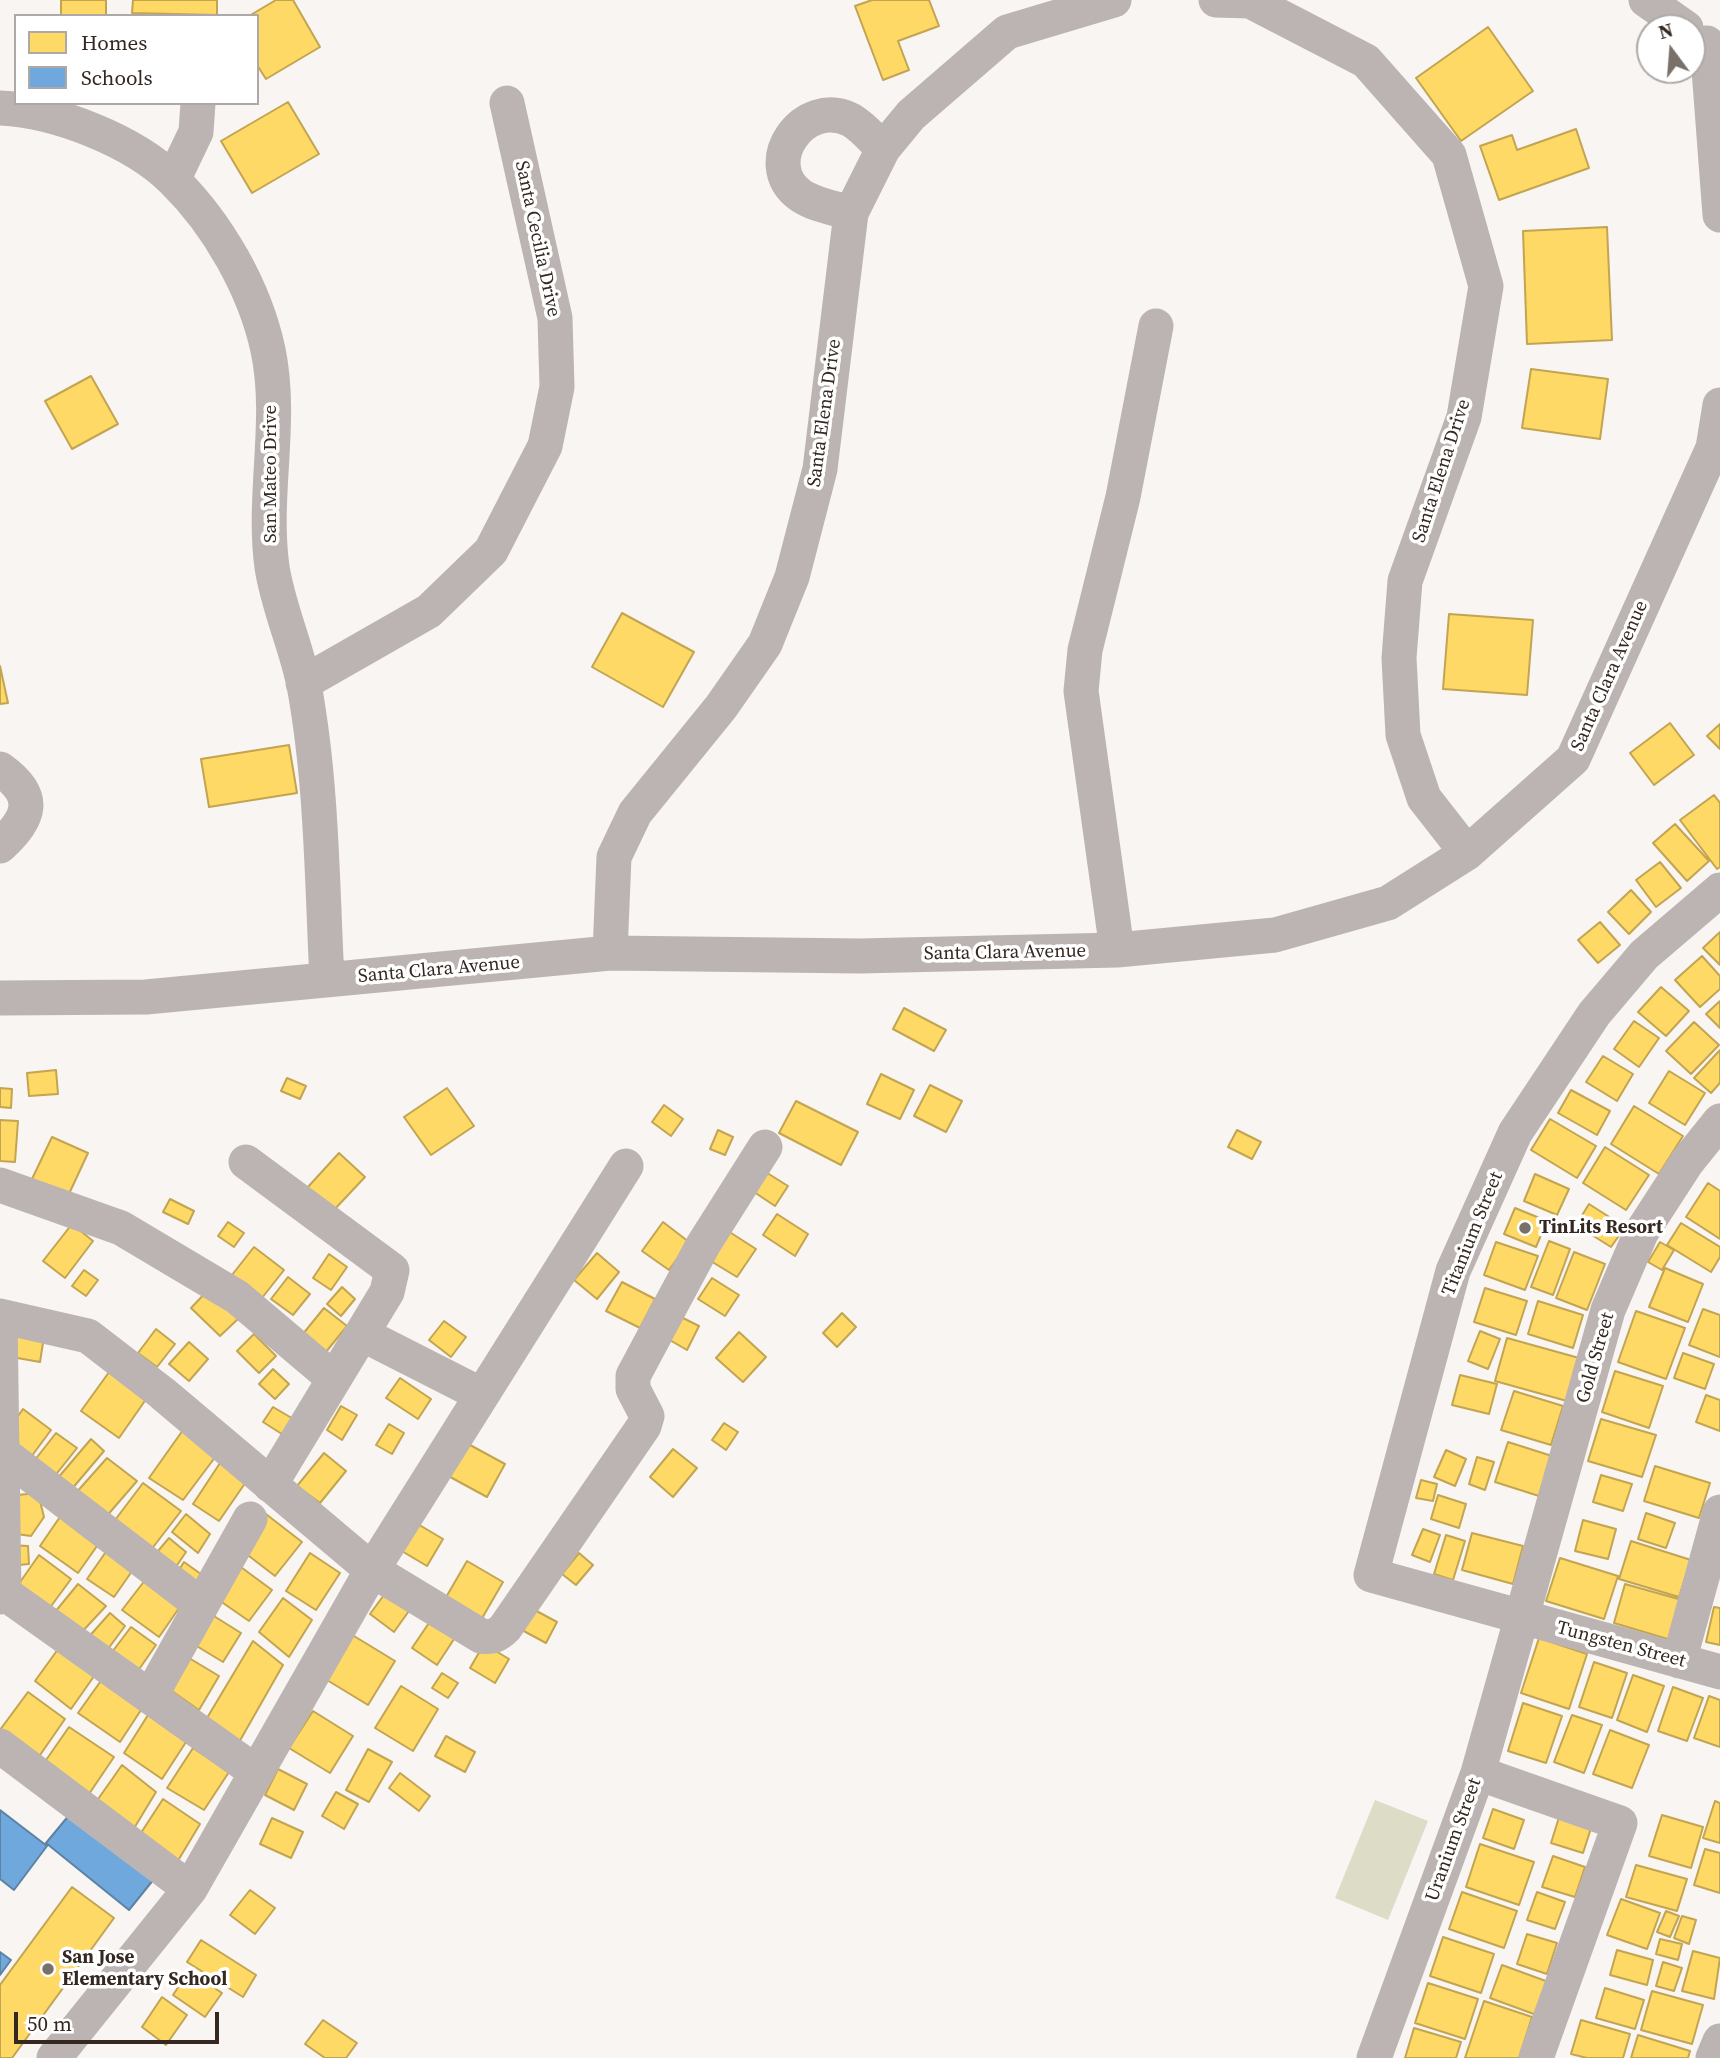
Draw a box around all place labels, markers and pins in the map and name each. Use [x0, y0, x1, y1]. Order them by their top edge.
place label: TinLits Resort [1539, 1217, 1663, 1239]
marker: TinLits Resort [1517, 1220, 1533, 1236]
place label: San Jose Elementary School [62, 1947, 227, 1991]
marker: San Jose Elementary School [40, 1961, 56, 1977]

